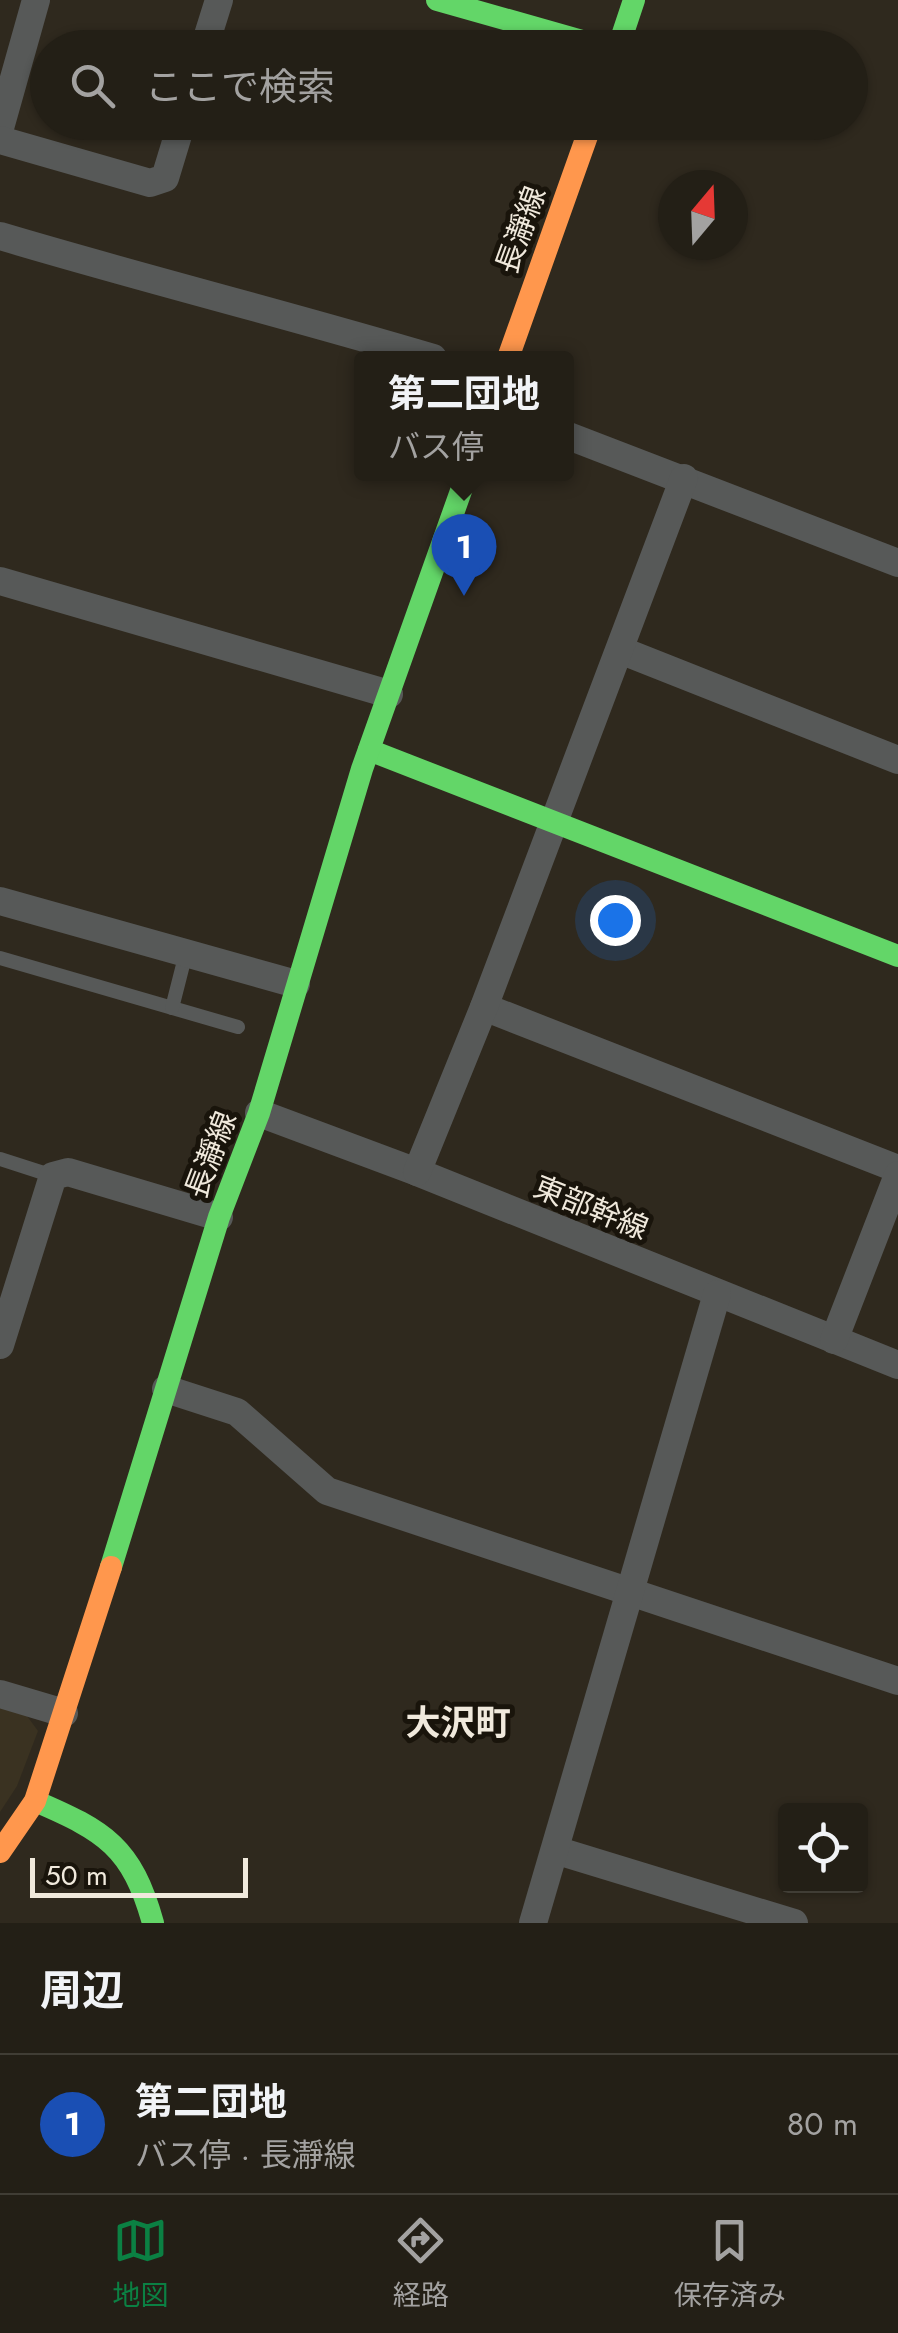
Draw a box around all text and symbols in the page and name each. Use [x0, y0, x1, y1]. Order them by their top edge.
search box [30, 30, 868, 140]
icon: search [65, 58, 120, 113]
text: ここで検索 [145, 59, 335, 114]
north arrow [658, 170, 748, 260]
street label: 長瀞線 [485, 180, 556, 279]
popup [354, 351, 574, 481]
text: 第二団地 [388, 366, 540, 421]
text: バス停 [388, 424, 484, 470]
pin: 1 [432, 514, 496, 596]
your location [590, 895, 641, 946]
street label: 長瀞線 [174, 1105, 247, 1205]
street label: 東部幹線 [528, 1165, 655, 1250]
district label: 大沢町 [405, 1698, 511, 1748]
map controls [778, 1803, 868, 1893]
button: locate [778, 1803, 868, 1893]
scale bar [30, 1853, 248, 1898]
text: 50 m [45, 1855, 108, 1896]
text: 周辺 [40, 1960, 124, 2021]
text: 第二団地 [135, 2074, 287, 2129]
text: 1 [64, 2101, 81, 2147]
text: 80 m [787, 2101, 858, 2147]
text: バス停 · 長瀞線 [135, 2132, 356, 2178]
tab: 地図 [112, 2213, 168, 2316]
tab: 経路 [393, 2213, 449, 2316]
tab: 保存済み [674, 2213, 786, 2316]

